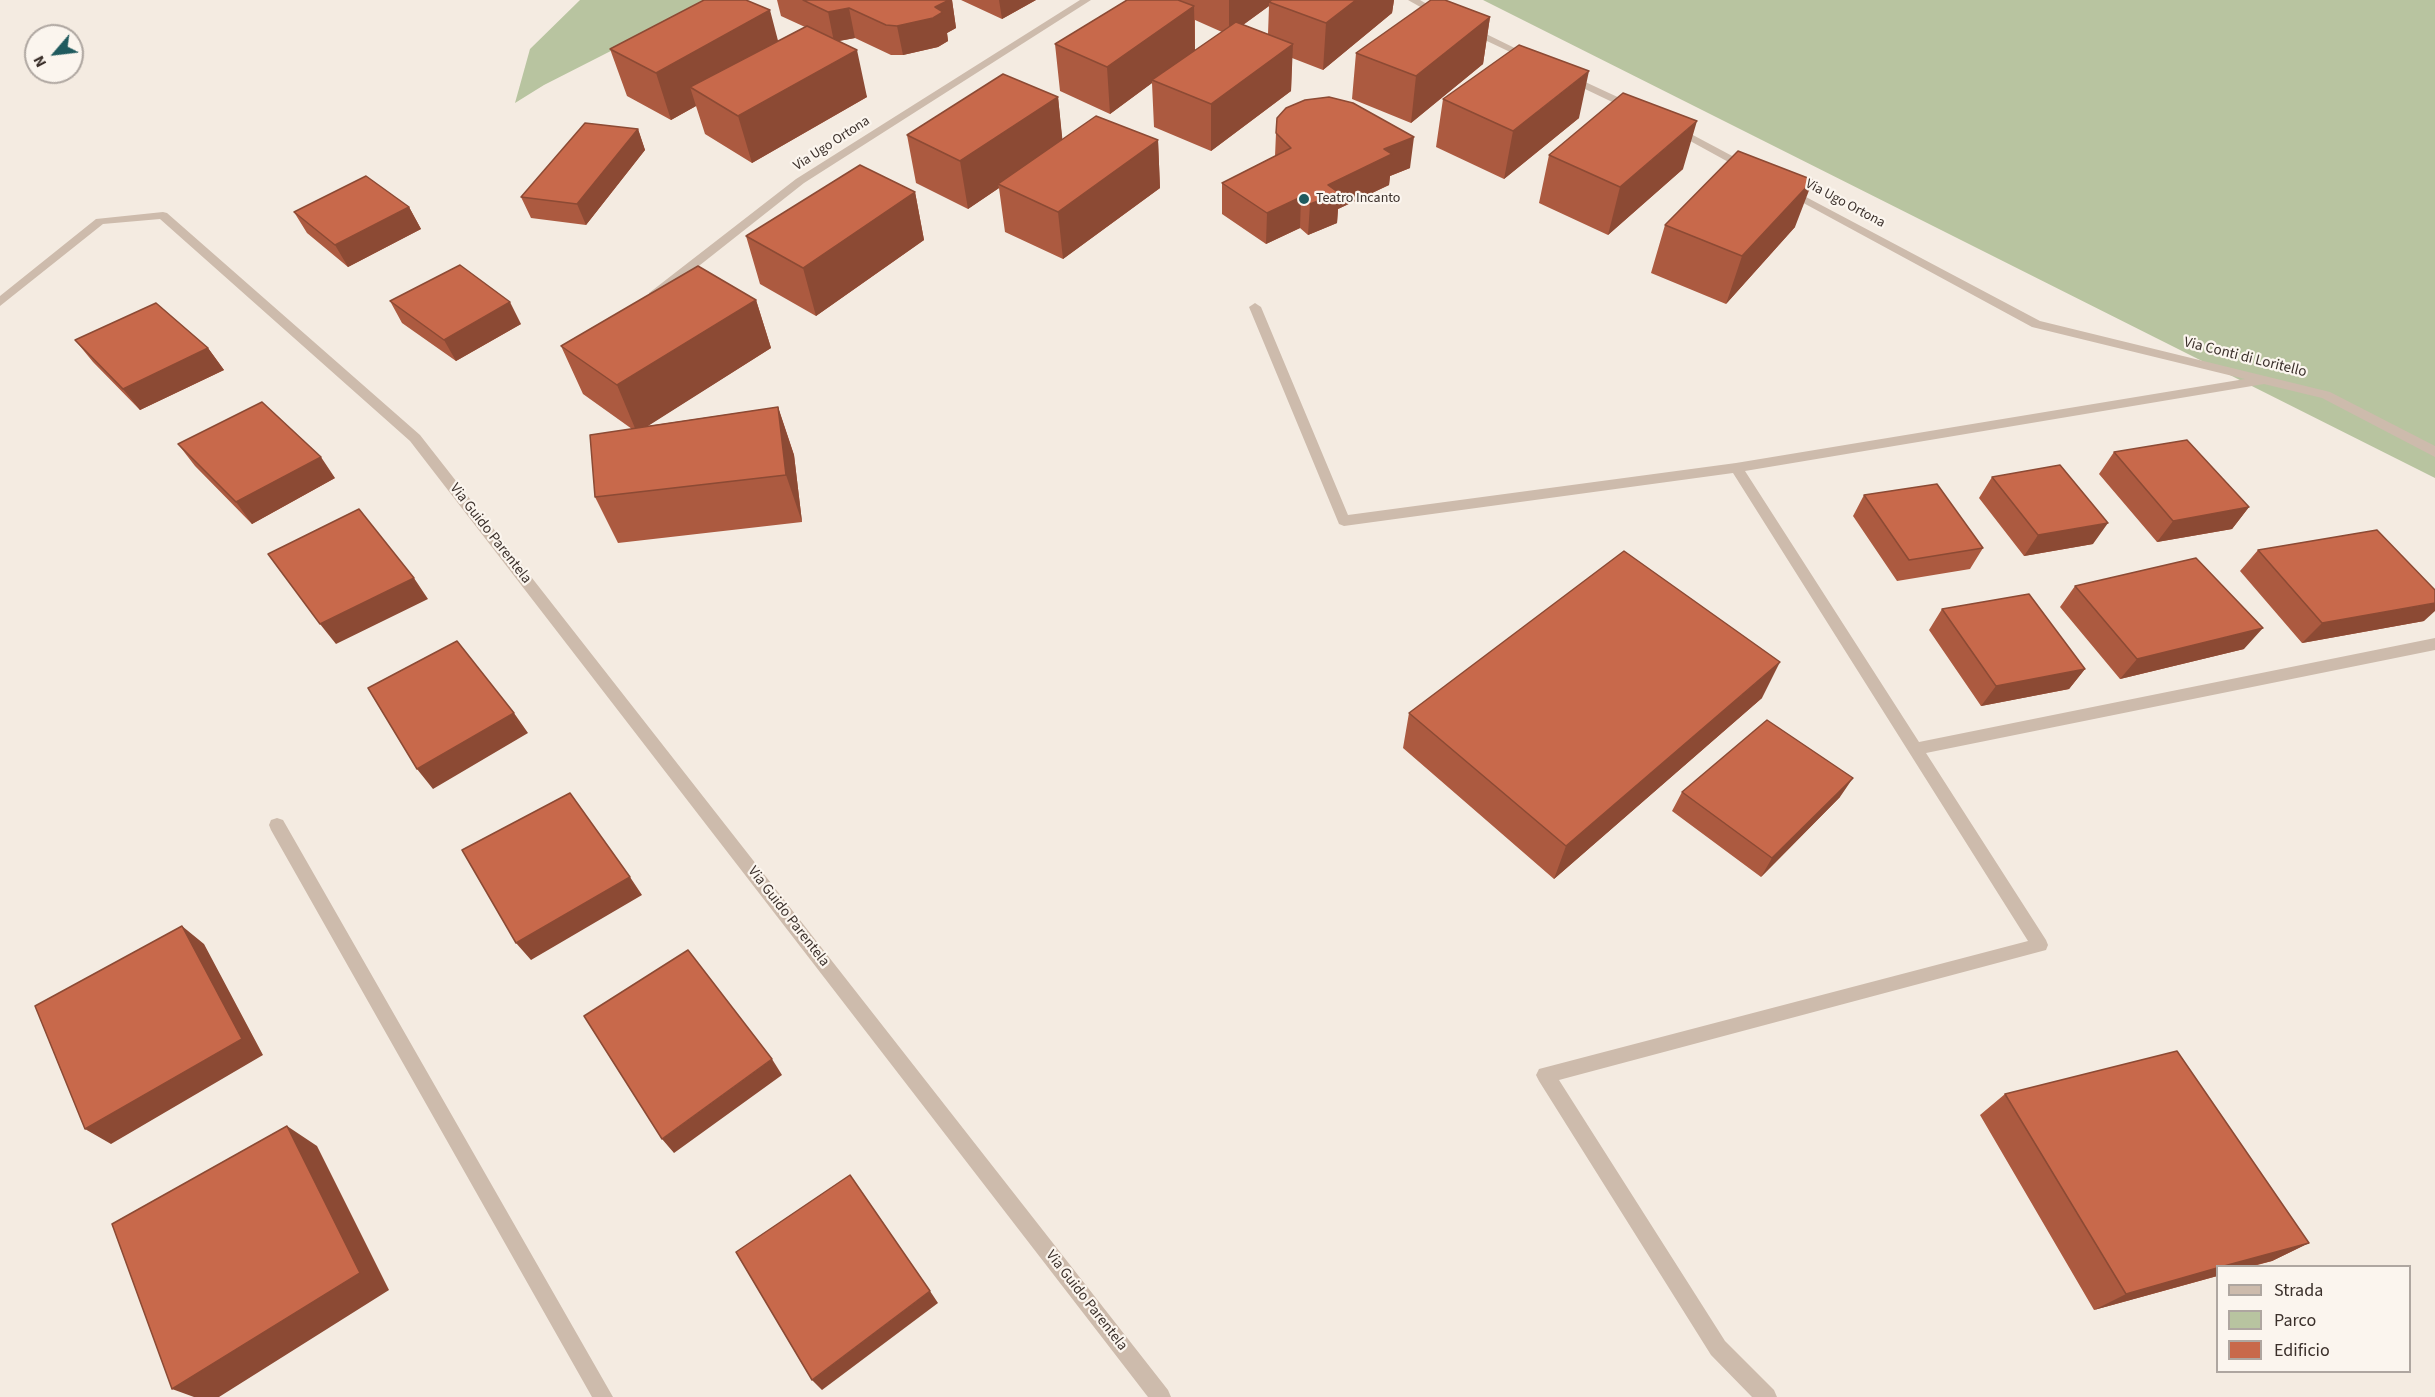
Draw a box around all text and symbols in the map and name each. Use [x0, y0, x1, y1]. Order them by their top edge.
north arrow [24, 24, 84, 84]
text: N [28, 52, 52, 71]
street label: Via Ugo Ortona [791, 113, 873, 175]
street label: Via Ugo Ortona [1802, 176, 1888, 232]
place label: Teatro Incanto [1316, 191, 1400, 207]
marker: Teatro Incanto [1297, 192, 1311, 206]
street label: Via Conti di Loritello [2182, 334, 2308, 382]
street label: Via Guido Parentela [445, 480, 535, 588]
street label: Via Guido Parentela [743, 863, 833, 971]
street label: Via Guido Parentela [1041, 1247, 1131, 1355]
legend [2216, 1265, 2411, 1373]
text: Strada [2274, 1278, 2323, 1303]
text: Parco [2274, 1308, 2316, 1333]
text: Edificio [2274, 1338, 2330, 1363]

